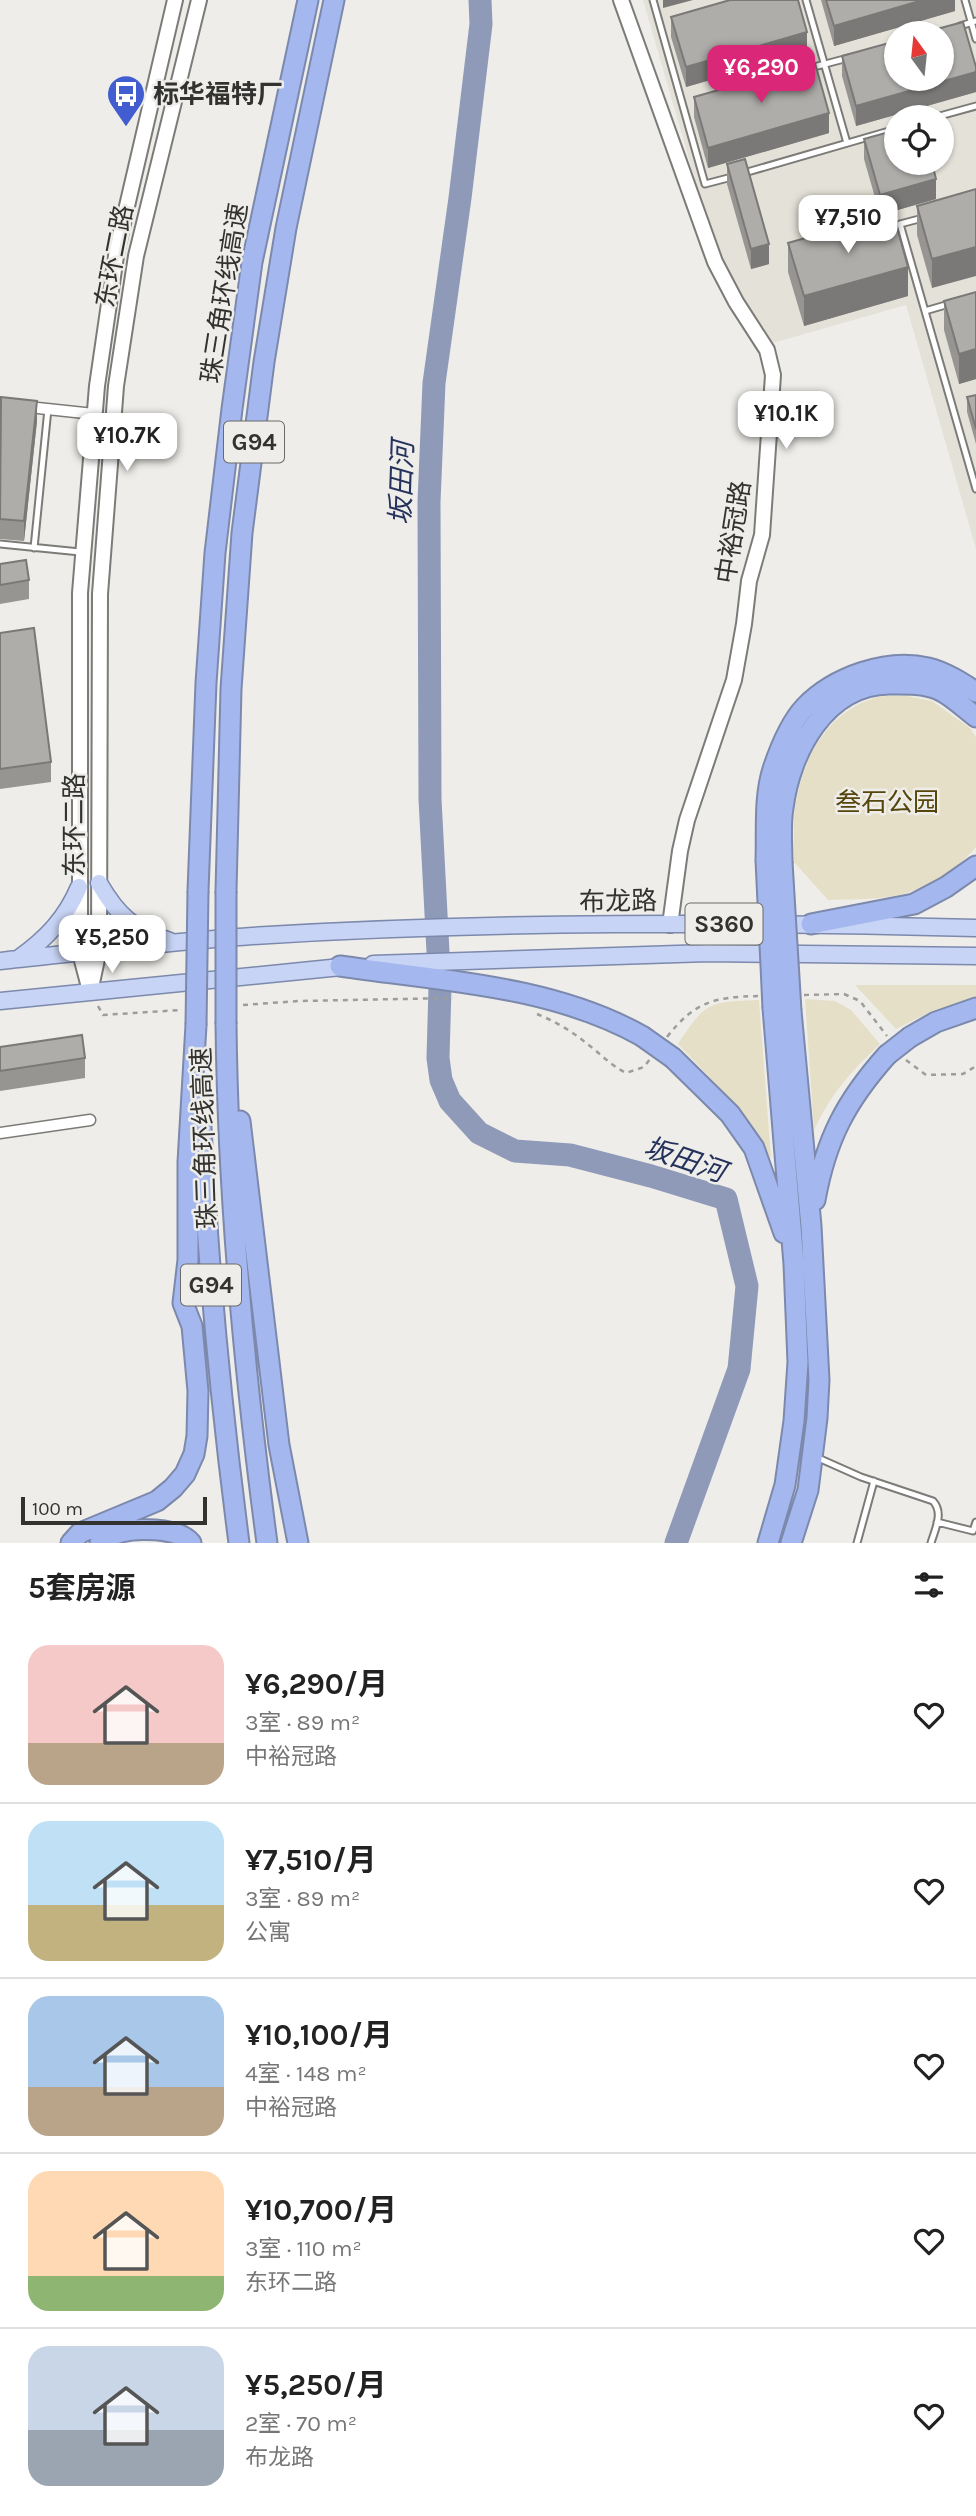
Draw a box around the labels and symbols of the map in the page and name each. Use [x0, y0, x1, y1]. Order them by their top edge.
north arrow [884, 21, 954, 91]
pin: ¥6,290 [704, 46, 818, 105]
bus stop icon: 标华福特厂 [105, 73, 147, 128]
place label: 标华福特厂 [153, 79, 283, 110]
pin: ¥7,510 [791, 196, 905, 255]
street label: 珠三角环线高速 [195, 201, 254, 385]
street label: 东环二路 [89, 202, 140, 310]
pin: ¥10.1K [729, 392, 843, 451]
pin: ¥10.7K [70, 414, 184, 473]
road number: G94 [224, 422, 284, 462]
water label: 坂田河 [384, 435, 420, 526]
street label: 中裕冠路 [710, 478, 757, 586]
street label: 东环二路 [59, 773, 90, 877]
park label: 叁石公园 [835, 787, 939, 818]
street label: 布龙路 [579, 885, 657, 918]
road number: S360 [686, 904, 762, 944]
pin: ¥5,250 [55, 916, 169, 975]
street label: 珠三角环线高速 [186, 1046, 223, 1229]
water label: 坂田河 [640, 1130, 735, 1190]
road number: G94 [181, 1265, 241, 1306]
scale bar [21, 1494, 206, 1526]

